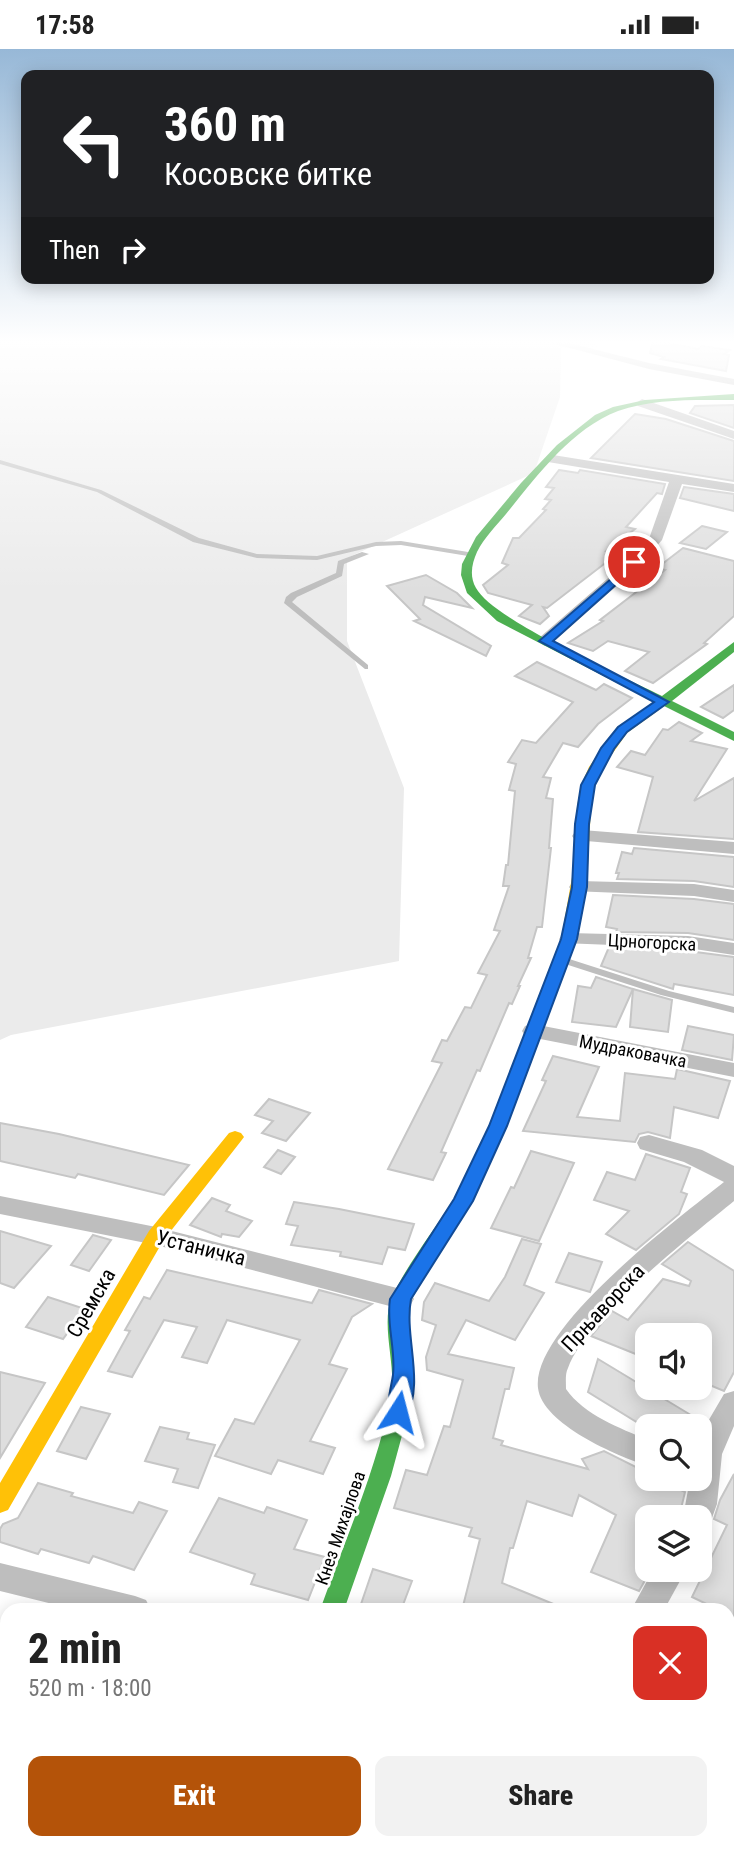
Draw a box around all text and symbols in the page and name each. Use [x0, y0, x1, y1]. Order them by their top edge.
text: 17:58 [35, 10, 95, 40]
text: 360 m [164, 96, 286, 153]
icon: left [49, 98, 140, 189]
text: Косовске битке [164, 155, 372, 193]
icon: right [114, 231, 152, 269]
text: Then [49, 235, 100, 265]
pin [604, 532, 664, 592]
icon: arrive [615, 543, 653, 581]
street label: Црногорска [607, 929, 697, 955]
street label: Мудраковачка [578, 1030, 688, 1072]
street label: Устаничка [154, 1225, 248, 1271]
street label: Прњаворска [557, 1259, 649, 1357]
street label: Сремска [62, 1264, 120, 1342]
map controls [635, 1323, 712, 1582]
button: sound [635, 1323, 712, 1400]
position arrow [361, 1375, 435, 1449]
button: search [635, 1414, 712, 1491]
street label: Кнез Михајлова [311, 1468, 369, 1588]
button: layers [635, 1505, 712, 1582]
text: 2 min [28, 1624, 122, 1673]
button: close [633, 1626, 707, 1700]
text: 520 m · 18:00 [28, 1675, 152, 1702]
button: Exit [28, 1756, 361, 1836]
button: Share [375, 1756, 707, 1836]

